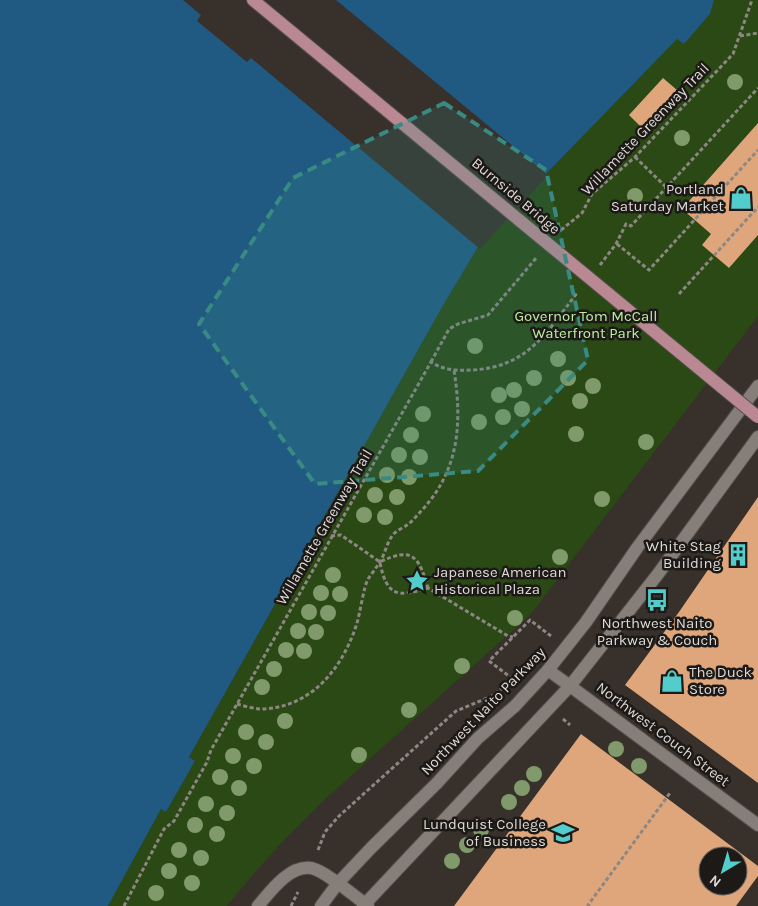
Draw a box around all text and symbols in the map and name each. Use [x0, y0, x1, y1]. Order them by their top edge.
street label: Willamette Greenway Trail [577, 59, 713, 199]
street label: Burnside Bridge [468, 154, 564, 238]
place label: Portland Saturday Market [611, 180, 724, 215]
shop icon: Portland Saturday Market [728, 185, 754, 211]
park label: Governor Tom McCall Waterfront Park [514, 307, 658, 342]
street label: Willamette Greenway Trail [272, 446, 376, 608]
place label: White Stag Building [646, 537, 722, 572]
building icon: White Stag Building [725, 542, 751, 568]
place label: Japanese American Historical Plaza [434, 563, 567, 598]
place icon: Japanese American Historical Plaza [404, 568, 430, 594]
bus stop icon: Northwest Naito Parkway & Couch [644, 587, 670, 613]
place label: Northwest Naito Parkway & Couch [597, 614, 717, 649]
street label: Northwest Naito Parkway [417, 643, 549, 779]
place label: The Duck Store [689, 663, 752, 698]
shop icon: The Duck Store [659, 668, 685, 694]
street label: Northwest Couch Street [593, 678, 733, 790]
place label: Lundquist College of Business [423, 815, 546, 850]
school or university icon: Lundquist College of Business [550, 820, 576, 846]
north arrow [698, 846, 748, 896]
text: N [706, 871, 724, 891]

